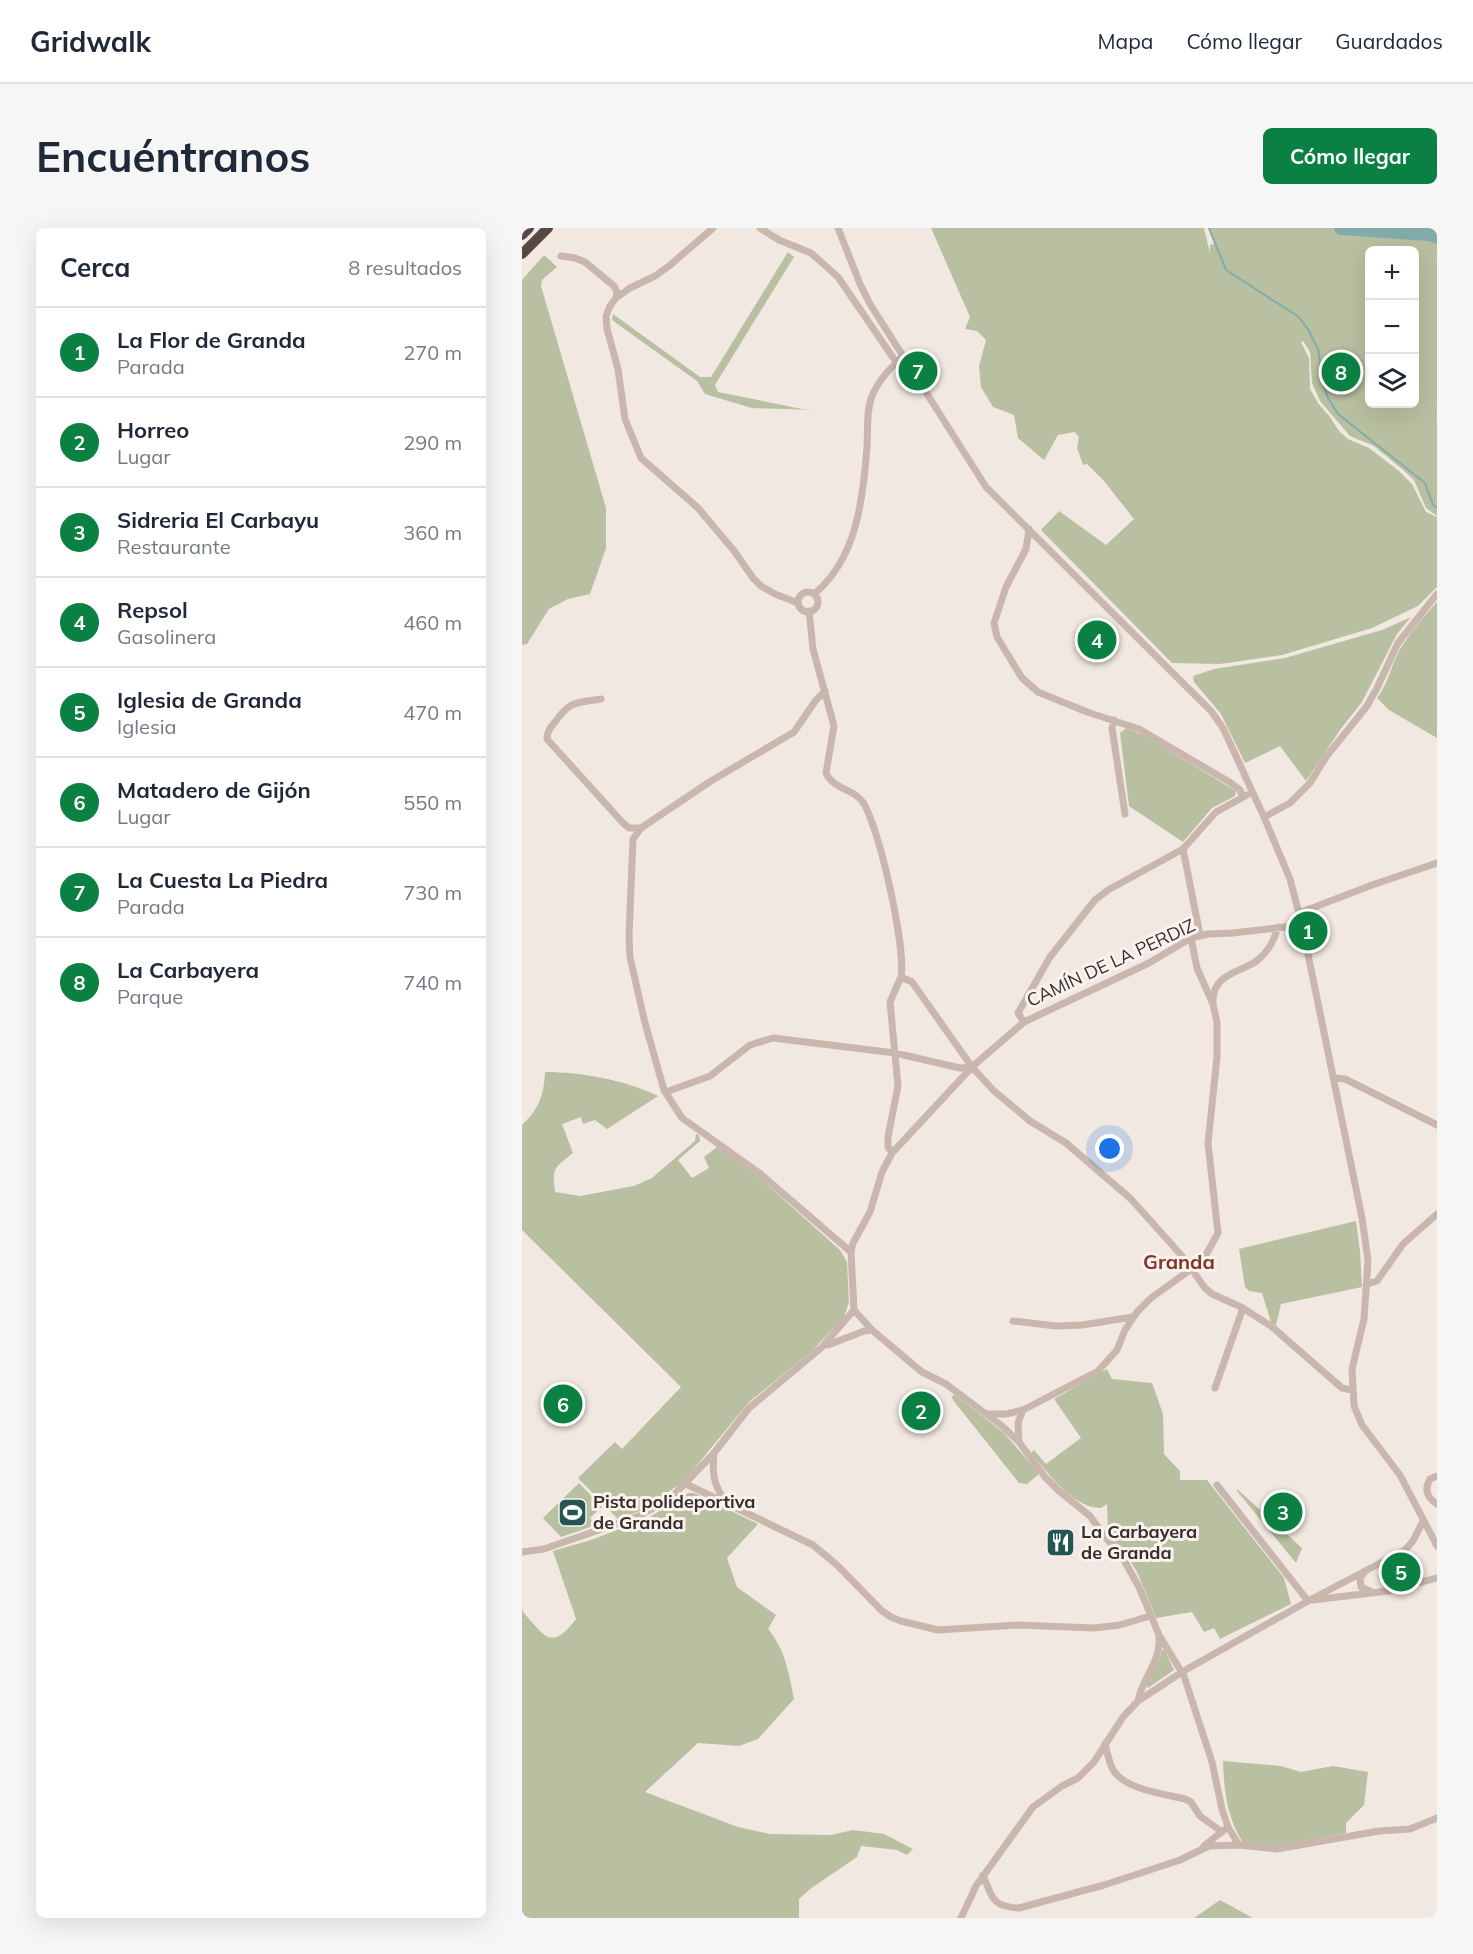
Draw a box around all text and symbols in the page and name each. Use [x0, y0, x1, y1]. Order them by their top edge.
text: Gridwalk [30, 24, 151, 59]
text: Mapa [1098, 28, 1153, 54]
text: Cómo llegar [1186, 28, 1302, 54]
text: Guardados [1335, 28, 1443, 54]
button: Cómo llegar [1263, 128, 1437, 184]
text: Encuéntranos [36, 130, 310, 183]
map controls [1365, 246, 1419, 408]
button: + [1365, 246, 1419, 300]
text: Cerca [60, 251, 130, 284]
text: 8 resultados [348, 255, 462, 280]
button: − [1365, 300, 1419, 354]
text: La Flor de Granda [117, 326, 306, 354]
text: 1 [74, 340, 86, 365]
text: 270 m [403, 340, 462, 365]
pin: 7 [898, 348, 938, 394]
pin: 8 [1322, 350, 1360, 394]
text: Parada [117, 354, 185, 379]
button: layers [1365, 354, 1419, 408]
text: Horreo [117, 416, 189, 444]
text: 2 [74, 430, 86, 455]
text: 290 m [403, 430, 462, 455]
text: Lugar [117, 444, 171, 469]
text: Sidreria El Carbayu [117, 506, 319, 534]
text: 3 [74, 520, 86, 545]
text: 360 m [403, 520, 462, 545]
text: Restaurante [117, 534, 231, 559]
text: Repsol [117, 596, 188, 624]
text: 4 [74, 610, 86, 635]
text: 460 m [403, 610, 462, 635]
pin: 4 [1078, 618, 1116, 662]
text: Gasolinera [117, 624, 216, 649]
text: Iglesia de Granda [117, 686, 302, 714]
text: 5 [74, 700, 86, 725]
text: 470 m [403, 700, 462, 725]
text: Iglesia [117, 714, 177, 739]
text: Matadero de Gijón [117, 776, 311, 804]
text: 6 [74, 790, 86, 815]
text: 550 m [403, 790, 462, 815]
text: Lugar [117, 804, 171, 829]
text: La Cuesta La Piedra [117, 866, 328, 894]
text: 7 [74, 880, 86, 905]
text: 730 m [403, 880, 462, 905]
text: Parada [117, 894, 185, 919]
pin: 1 [1288, 908, 1328, 954]
street label: CAMÍN DE LA PERDIZ [1023, 913, 1199, 1012]
text: La Carbayera [117, 956, 259, 984]
text: 8 [74, 970, 86, 995]
text: 740 m [403, 970, 462, 995]
text: Parque [117, 984, 183, 1009]
your location [1095, 1134, 1124, 1163]
district label: Granda [1143, 1249, 1215, 1274]
pin: 6 [544, 1382, 582, 1426]
pin: 2 [902, 1388, 940, 1434]
place label: Pista polideportiva de Granda [593, 1490, 755, 1534]
pin: 3 [1264, 1490, 1302, 1534]
sports icon: Pista polideportiva de Granda [556, 1496, 588, 1528]
place label: La Carbayera de Granda [1081, 1520, 1197, 1564]
restaurant icon: La Carbayera de Granda [1044, 1526, 1076, 1558]
pin: 5 [1382, 1550, 1420, 1594]

